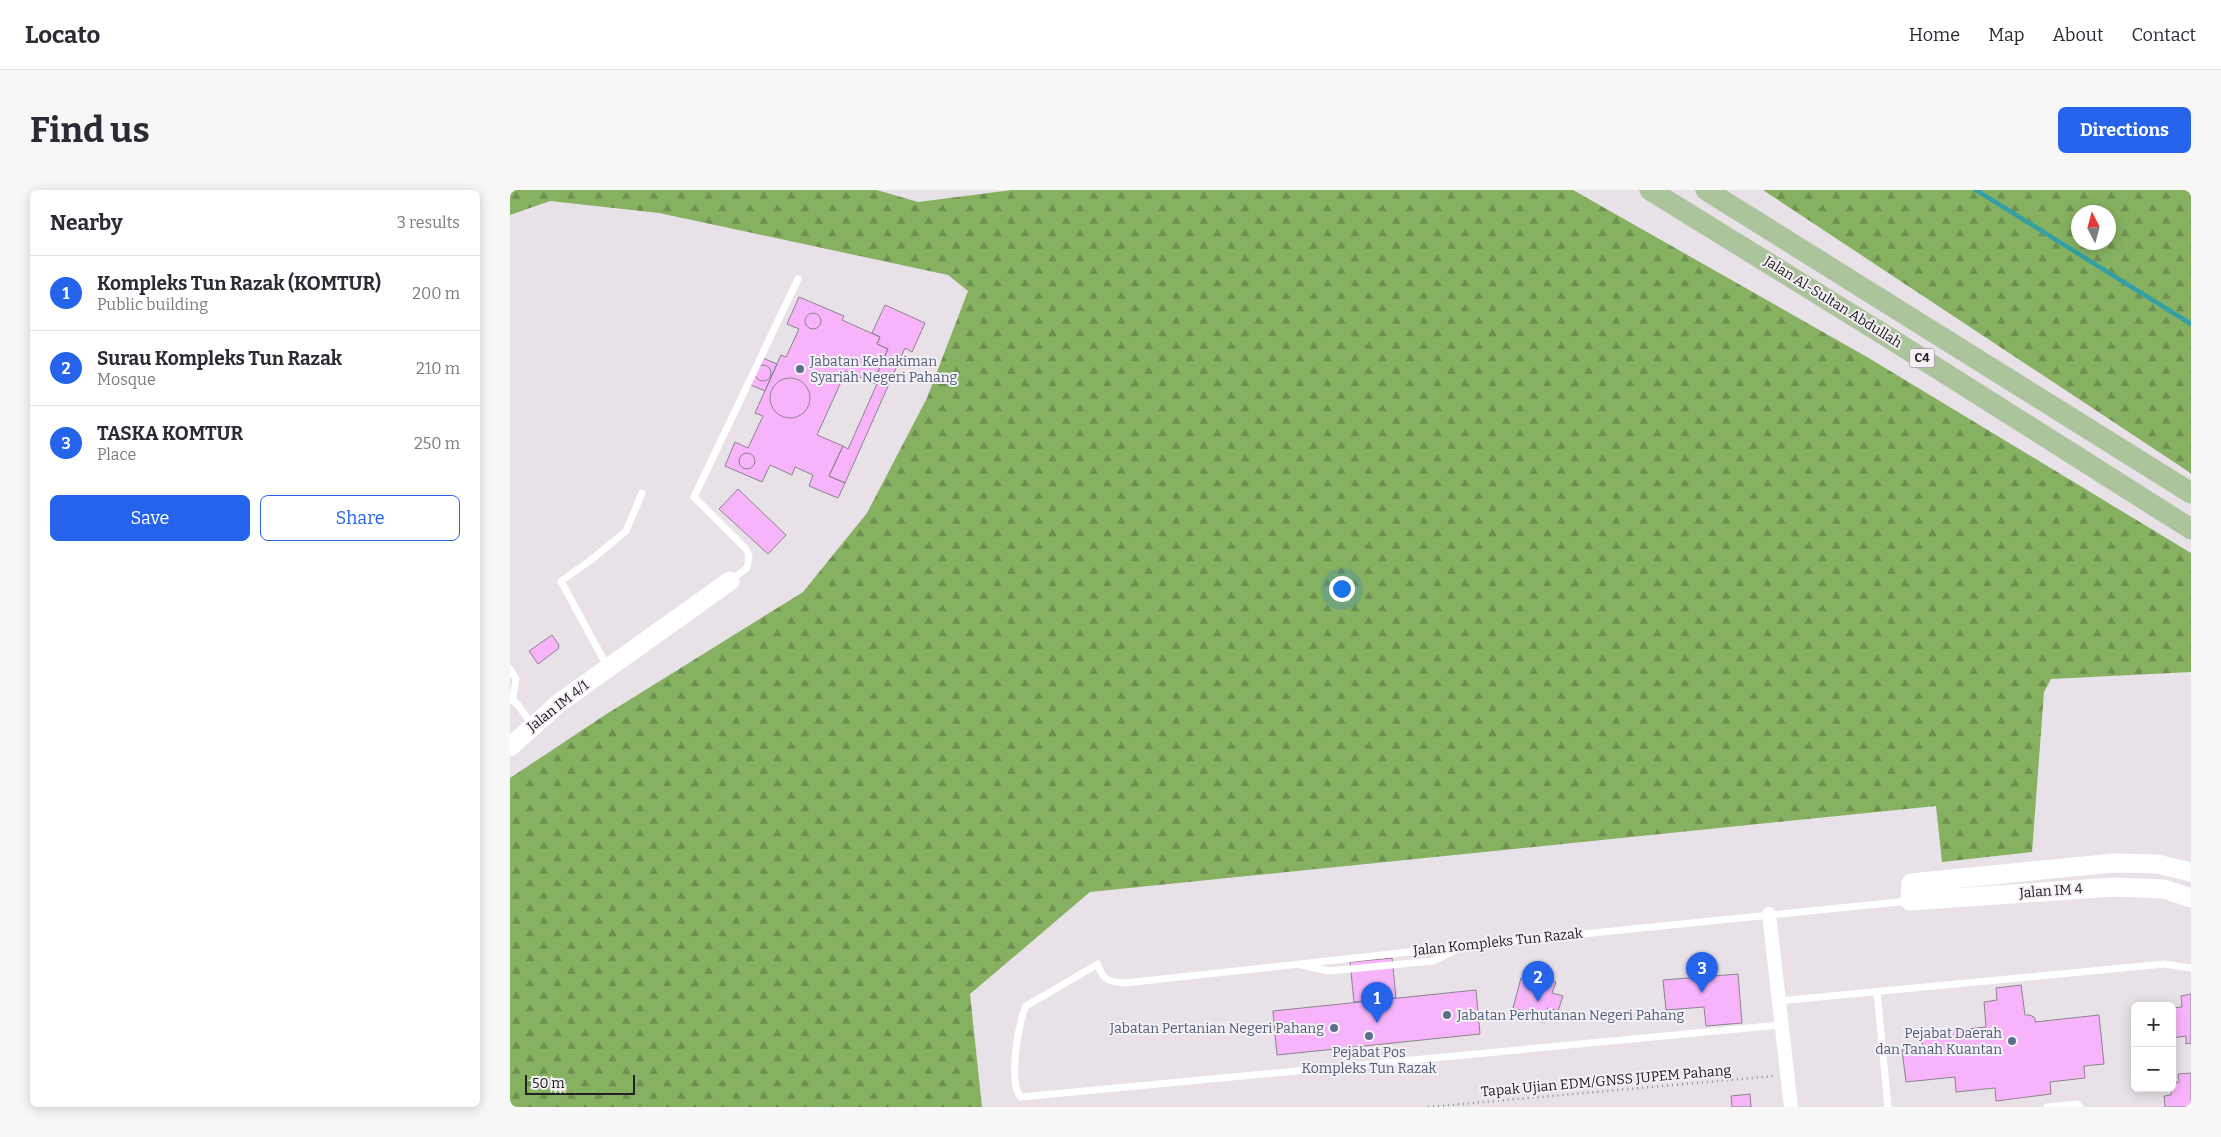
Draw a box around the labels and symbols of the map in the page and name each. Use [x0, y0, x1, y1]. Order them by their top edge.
north arrow [2071, 205, 2116, 250]
street label: Jalan Al-Sultan Abdullah [1760, 252, 1905, 352]
road number: C4 [1910, 348, 1934, 368]
place label: Jabatan Kehakiman Syariah Negeri Pahang [809, 353, 958, 386]
marker: Jabatan Kehakiman Syariah Negeri Pahang [794, 363, 806, 375]
your location [1329, 576, 1355, 602]
street label: Jalan IM 4/1 [523, 676, 592, 736]
street label: Jalan IM 4 [2018, 880, 2083, 902]
street label: Jalan Kompleks Tun Razak [1412, 925, 1584, 959]
pin: 3 [1686, 952, 1718, 993]
pin: 2 [1522, 961, 1554, 1002]
pin: 1 [1361, 982, 1393, 1023]
place label: Jabatan Perhutanan Negeri Pahang [1456, 1007, 1685, 1024]
marker: Jabatan Perhutanan Negeri Pahang [1441, 1009, 1453, 1021]
place label: Jabatan Pertanian Negeri Pahang [1109, 1020, 1324, 1037]
marker: Jabatan Pertanian Negeri Pahang [1328, 1022, 1340, 1034]
place label: Pejabat Daerah dan Tanah Kuantan [1875, 1025, 2002, 1058]
marker: Pejabat Pos Kompleks Tun Razak [1363, 1030, 1375, 1042]
marker: Pejabat Daerah dan Tanah Kuantan [2006, 1035, 2018, 1047]
place label: Pejabat Pos Kompleks Tun Razak [1302, 1044, 1437, 1077]
street label: Tapak Ujian EDM/GNSS JUPEM Pahang [1480, 1062, 1732, 1100]
scale bar [525, 1072, 635, 1095]

